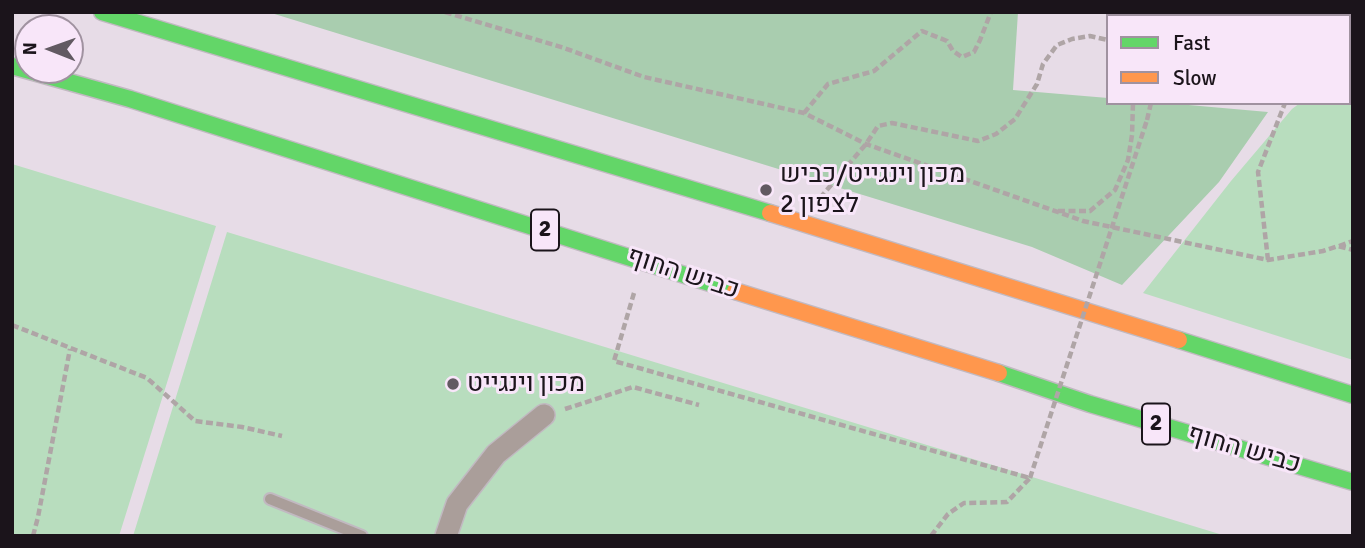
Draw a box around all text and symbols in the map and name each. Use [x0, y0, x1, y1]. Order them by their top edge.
north arrow [14, 14, 84, 84]
legend [1106, 14, 1351, 105]
text: Fast [1173, 30, 1210, 56]
text: N [18, 42, 42, 55]
text: Slow [1173, 65, 1217, 91]
place label: מכון וינגייט/כביש 2 לצפון [780, 159, 965, 220]
marker: מכון וינגייט/כביש 2 לצפון [758, 182, 774, 198]
road number: 2 [531, 210, 559, 250]
street label: כביש החוף [623, 241, 743, 307]
place label: מכון וינגייט [467, 368, 585, 400]
marker: מכון וינגייט [445, 376, 461, 392]
road number: 2 [1142, 404, 1170, 444]
street label: כביש החוף [1184, 419, 1304, 481]

